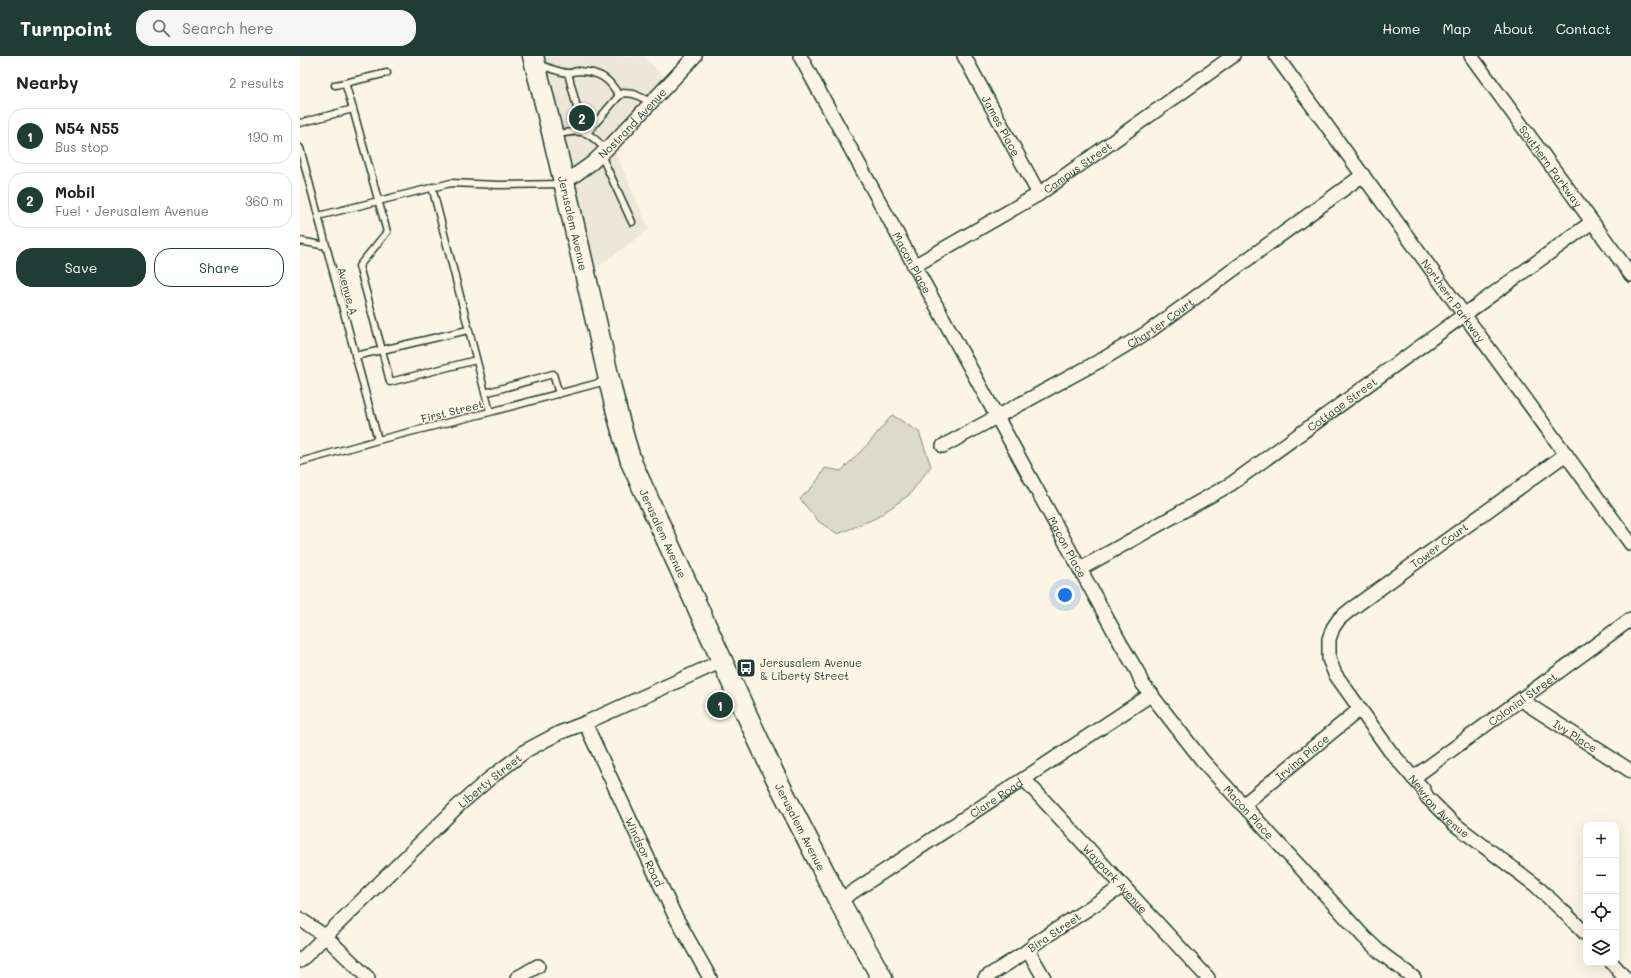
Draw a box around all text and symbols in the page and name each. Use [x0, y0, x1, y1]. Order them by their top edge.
search box [136, 10, 416, 46]
text: Turnpoint [20, 16, 112, 41]
icon: search [150, 17, 172, 39]
text: Search here [182, 18, 273, 38]
text: Home [1382, 19, 1420, 38]
text: Map [1442, 19, 1471, 38]
text: About [1493, 19, 1534, 38]
text: Contact [1556, 19, 1611, 38]
text: Nearby [16, 71, 78, 93]
text: 2 results [229, 74, 284, 91]
street label: Nostrand Avenue [595, 84, 669, 161]
street label: James Place [979, 92, 1024, 159]
pin: 2 [569, 103, 595, 133]
text: N54 N55 [55, 118, 119, 138]
street label: Southern Parkway [1516, 122, 1586, 210]
text: 1 [27, 128, 33, 145]
text: 190 m [247, 128, 283, 145]
street label: Campus Street [1040, 137, 1114, 196]
text: Bus stop [55, 138, 108, 155]
street label: Jerusalem Avenue [555, 174, 592, 272]
text: Mobil [55, 182, 95, 202]
text: 2 [26, 192, 34, 209]
text: 360 m [245, 192, 283, 209]
text: Fuel · Jerusalem Avenue [55, 202, 209, 219]
street label: Macon Place [890, 229, 936, 296]
button: Save [16, 248, 146, 287]
button: Share [154, 248, 284, 287]
street label: Northern Parkway [1418, 256, 1489, 345]
street label: Avenue A [334, 265, 362, 317]
street label: Charter Court [1124, 294, 1196, 351]
street label: Cottage Street [1304, 373, 1380, 434]
street label: First Street [419, 396, 485, 426]
street label: Jerusalem Avenue [637, 486, 691, 580]
street label: Macon Place [1045, 513, 1091, 580]
street label: Tower Court [1407, 519, 1471, 571]
your location [1055, 585, 1075, 605]
place label: Jersusalem Avenue & Liberty Street [760, 655, 862, 683]
bus stop icon: Jersusalem Avenue & Liberty Street [735, 657, 757, 679]
street label: Colonial Street [1485, 668, 1559, 728]
pin: 1 [707, 690, 733, 720]
street label: Ivy Place [1551, 716, 1601, 755]
street label: Irving Place [1272, 730, 1332, 783]
street label: Liberty Street [454, 750, 524, 810]
street label: Newton Avenue [1406, 771, 1473, 841]
street label: Clare Road [966, 774, 1025, 820]
street label: Jerusalem Avenue [772, 780, 830, 873]
street label: Macon Place [1221, 782, 1278, 842]
street label: Windsor Road [622, 815, 668, 889]
map controls [1583, 822, 1619, 966]
button: + [1583, 822, 1619, 858]
street label: Waypark Avenue [1080, 840, 1151, 916]
button: − [1583, 858, 1619, 894]
button: locate [1583, 894, 1619, 930]
street label: Bira Street [1024, 909, 1084, 955]
button: layers [1583, 930, 1619, 966]

